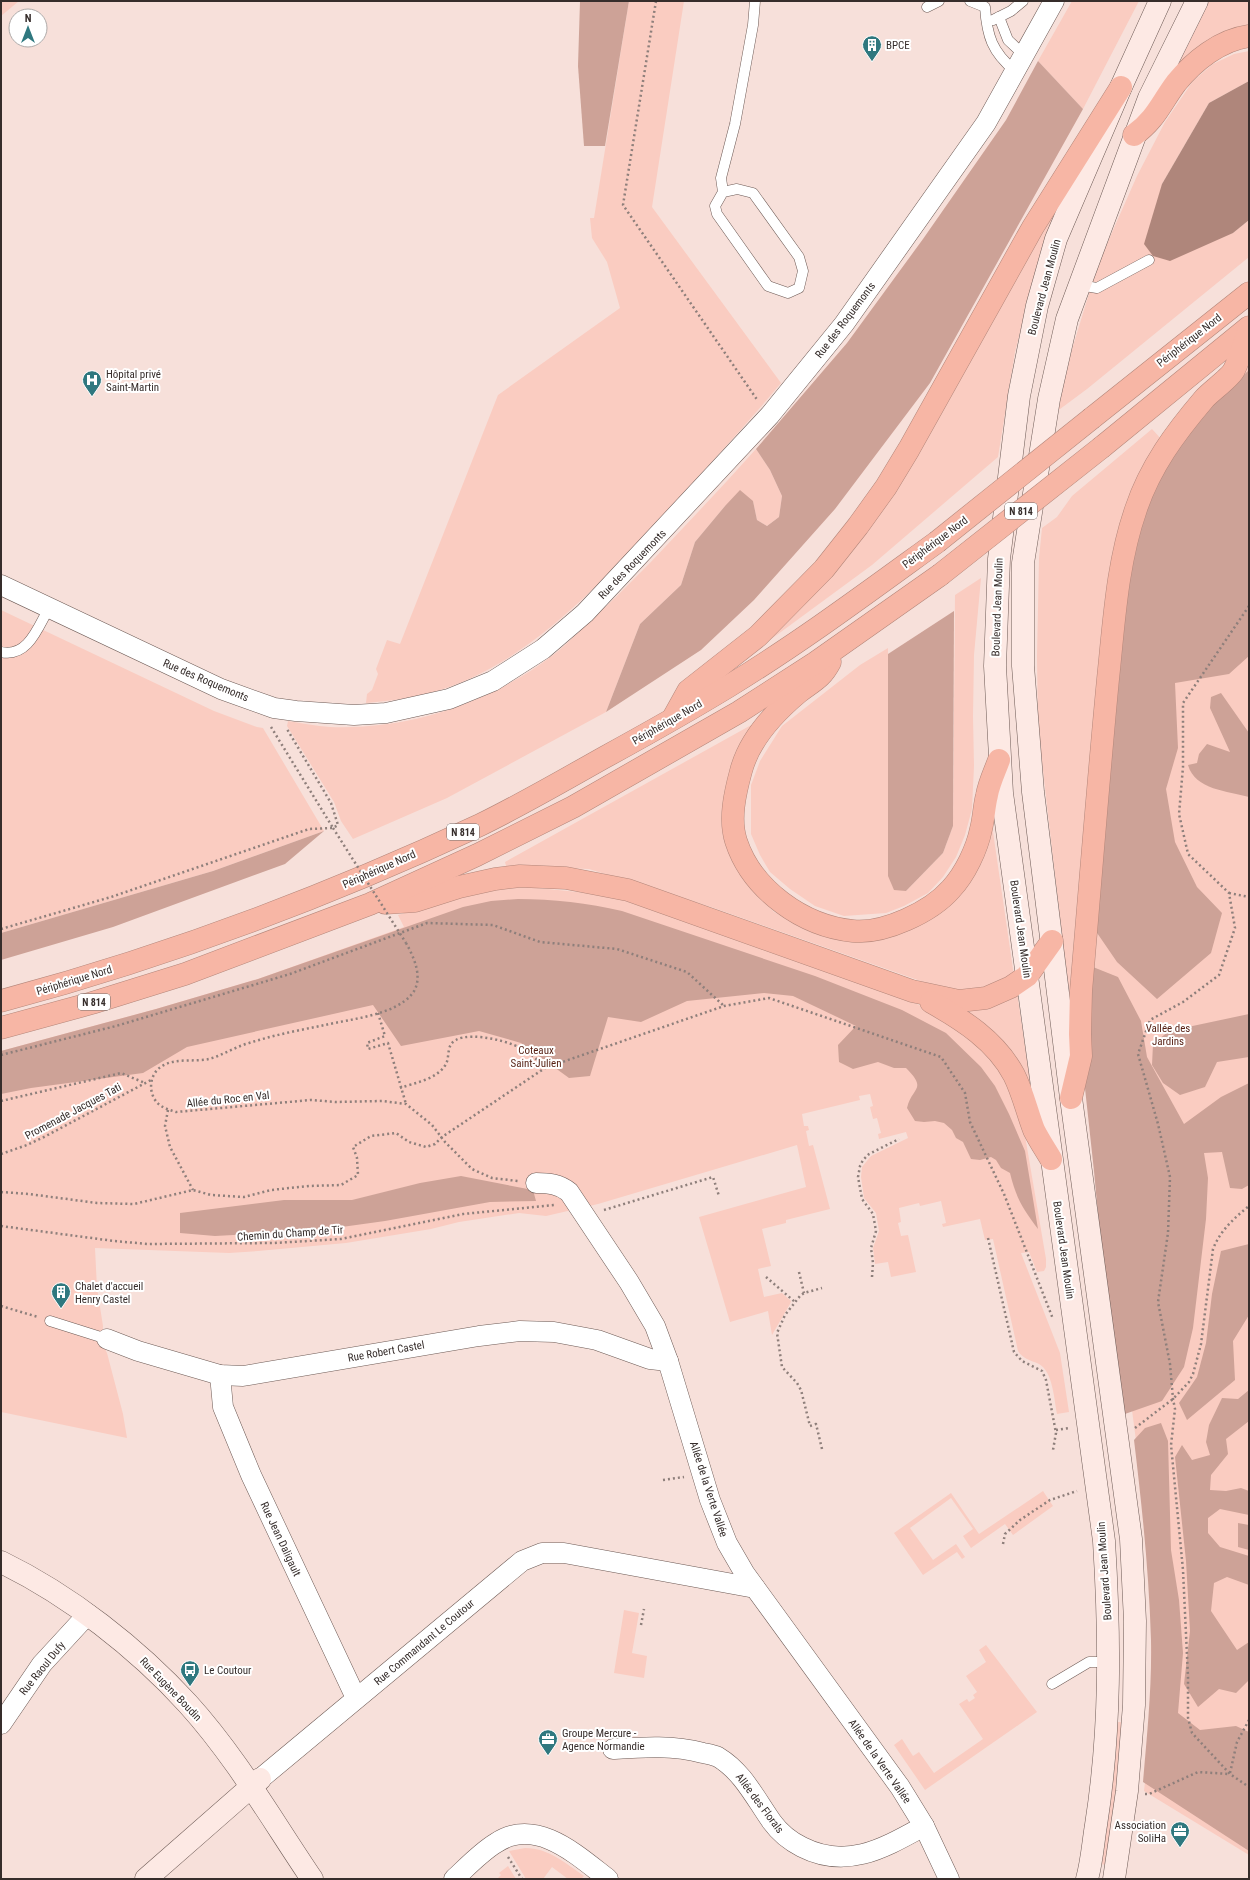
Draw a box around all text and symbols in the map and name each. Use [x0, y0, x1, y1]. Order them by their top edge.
north arrow [8, 8, 48, 48]
text: N [25, 12, 32, 25]
building icon: BPCE [861, 34, 883, 62]
place label: BPCE [886, 39, 910, 52]
street label: Boulevard Jean Moulin [1025, 238, 1064, 336]
street label: Rue des Roquemonts [813, 280, 878, 361]
street label: Périphérique Nord [1154, 311, 1224, 370]
place label: Hôpital privé Saint-Martin [106, 368, 161, 394]
hospital icon: Hôpital privé Saint-Martin [81, 369, 103, 397]
road number: N 814 [1005, 503, 1037, 519]
street label: Périphérique Nord [900, 514, 971, 571]
street label: Rue des Roquemonts [596, 527, 669, 602]
street label: Boulevard Jean Moulin [989, 557, 1006, 657]
street label: Rue des Roquemonts [161, 657, 251, 704]
street label: Périphérique Nord [630, 697, 704, 748]
road number: N 814 [447, 824, 479, 840]
street label: Périphérique Nord [341, 848, 418, 891]
street label: Boulevard Jean Moulin [1007, 879, 1034, 979]
street label: Périphérique Nord [35, 963, 114, 998]
road number: N 814 [78, 994, 110, 1010]
park label: Vallée des Jardins [1146, 1022, 1190, 1048]
park label: Coteaux Saint-Julien [511, 1044, 561, 1070]
street label: Promenade Jacques Tati [23, 1081, 124, 1142]
street label: Allée du Roc en Val [186, 1089, 270, 1110]
street label: Boulevard Jean Moulin [1050, 1200, 1077, 1300]
street label: Chemin du Champ de Tir [237, 1223, 344, 1244]
place label: Chalet d'accueil Henry Castel [75, 1280, 143, 1306]
building icon: Chalet d'accueil Henry Castel [50, 1281, 72, 1309]
street label: Rue Robert Castel [347, 1338, 425, 1365]
street label: Allée de la Verte Vallée [687, 1440, 730, 1539]
street label: Rue Jean Daligault [258, 1500, 304, 1579]
street label: Boulevard Jean Moulin [1095, 1521, 1114, 1621]
street label: Rue Commandant Le Coutour [372, 1596, 478, 1688]
street label: Rue Raoul Dufy [17, 1638, 68, 1698]
street label: Rue Eugène Boudin [137, 1655, 204, 1724]
bus stop icon: Le Coutour [179, 1659, 201, 1687]
place label: Le Coutour [204, 1664, 252, 1677]
street label: Allée de la Verte Vallée [846, 1717, 914, 1806]
place label: Groupe Mercure - Agence Normandie [562, 1727, 645, 1753]
office icon: Groupe Mercure - Agence Normandie [537, 1728, 559, 1756]
street label: Allée des Florals [733, 1771, 786, 1836]
place label: Association SoliHa [1115, 1819, 1166, 1845]
office icon: Association SoliHa [1169, 1820, 1191, 1848]

